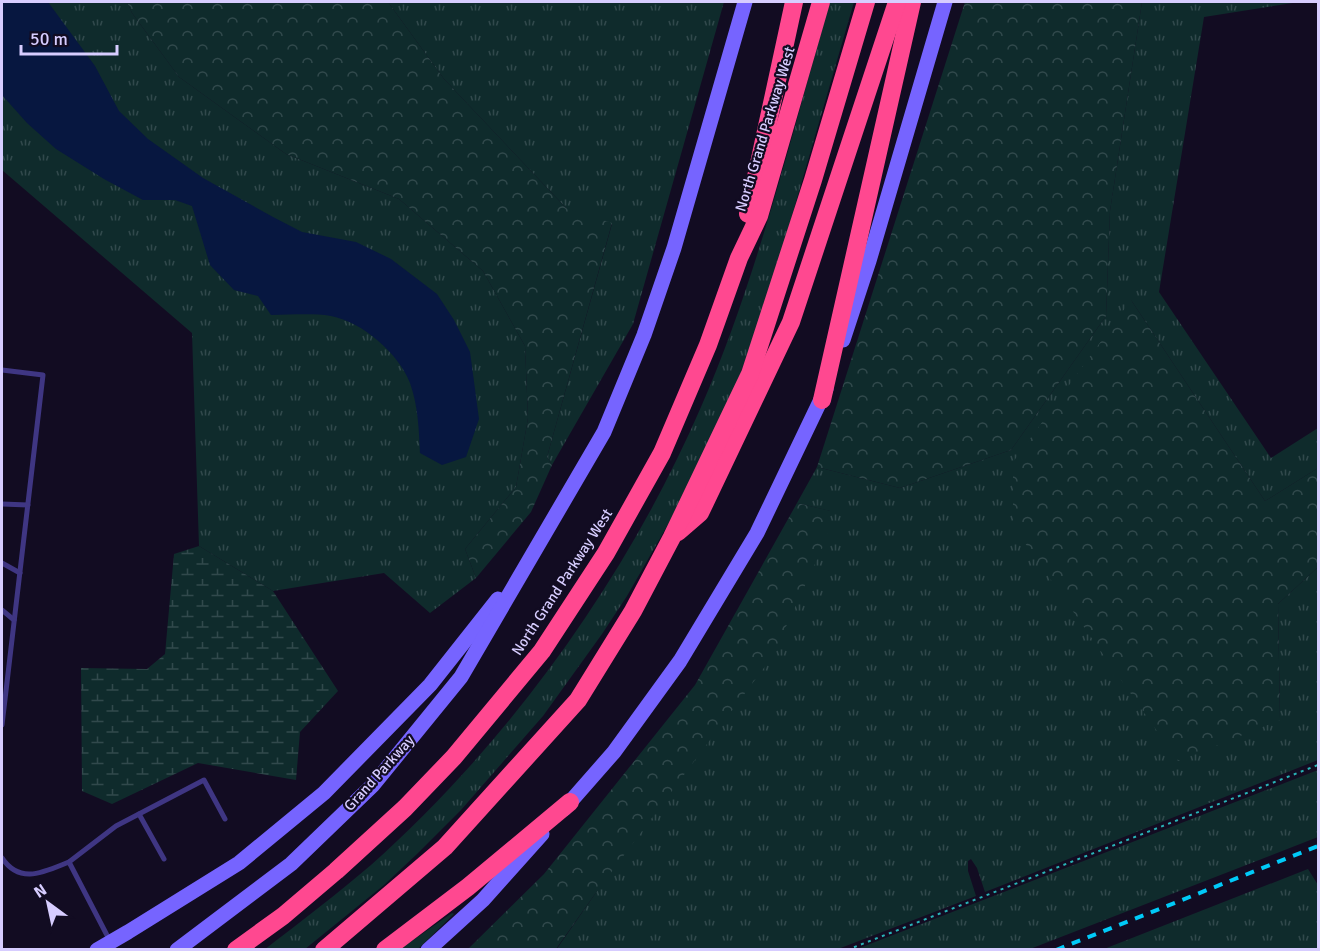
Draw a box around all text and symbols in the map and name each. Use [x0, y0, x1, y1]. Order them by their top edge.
scale bar [21, 18, 117, 56]
text: 50 m [30, 28, 68, 50]
street label: North Grand Parkway West [731, 44, 799, 214]
street label: North Grand Parkway West [508, 505, 616, 659]
street label: Grand Parkway [340, 731, 418, 815]
north arrow [18, 873, 78, 933]
text: N [30, 880, 50, 903]

